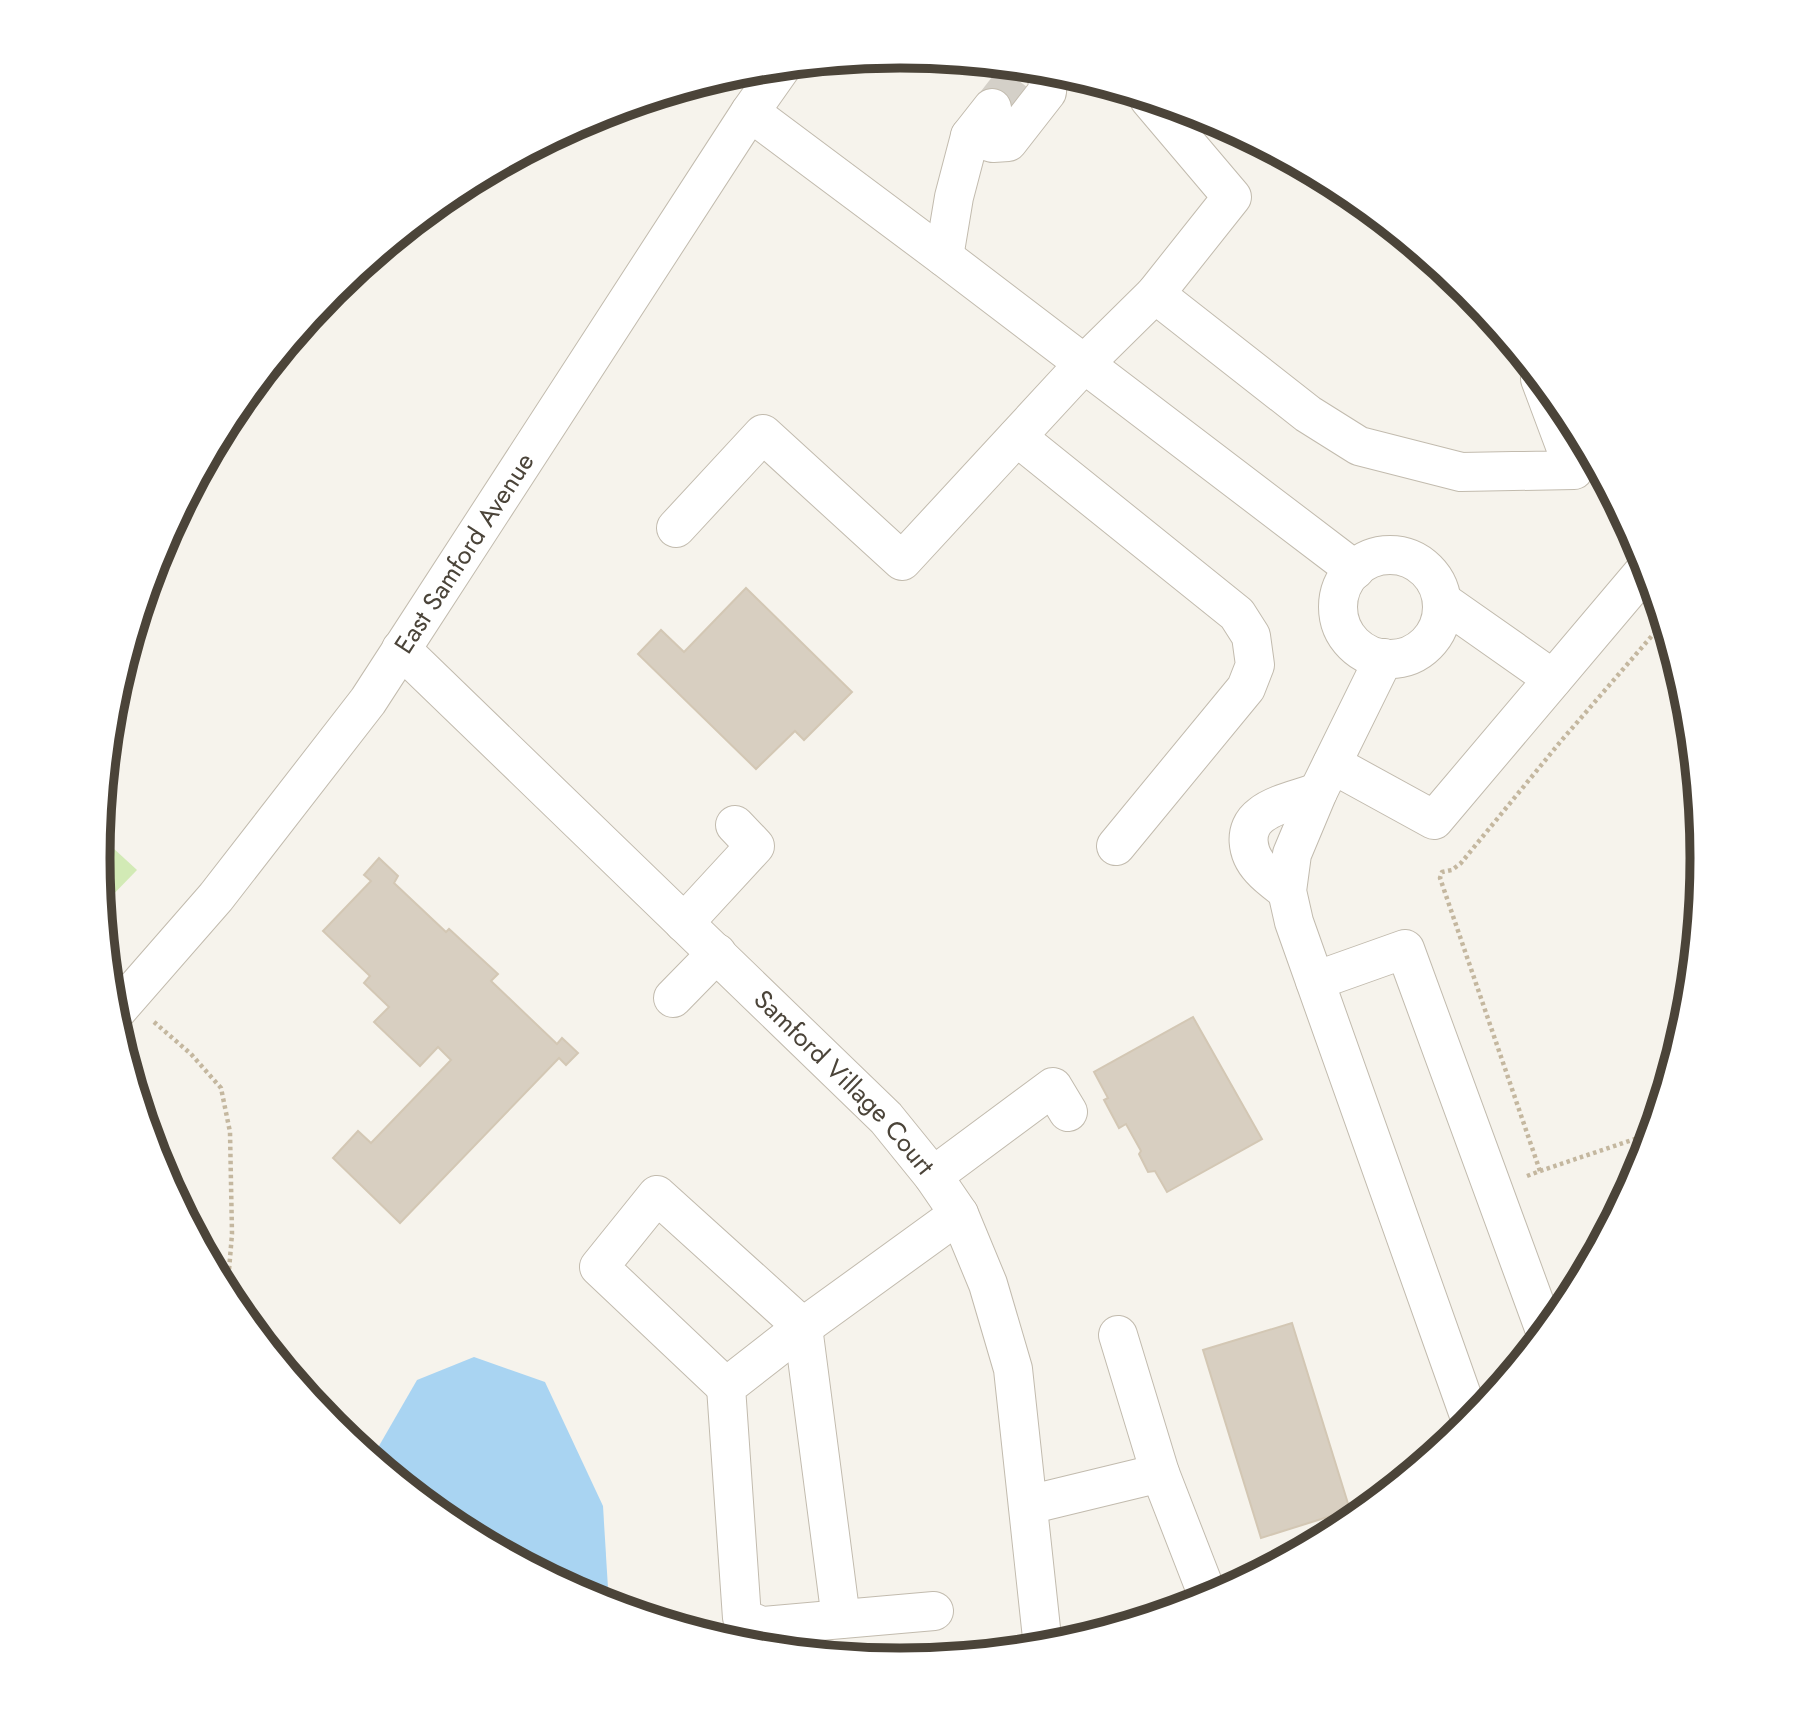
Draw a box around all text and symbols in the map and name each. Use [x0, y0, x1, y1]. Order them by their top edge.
street label: East Samford Avenue [385, 445, 543, 661]
street label: Samford Village Court [745, 981, 944, 1183]

